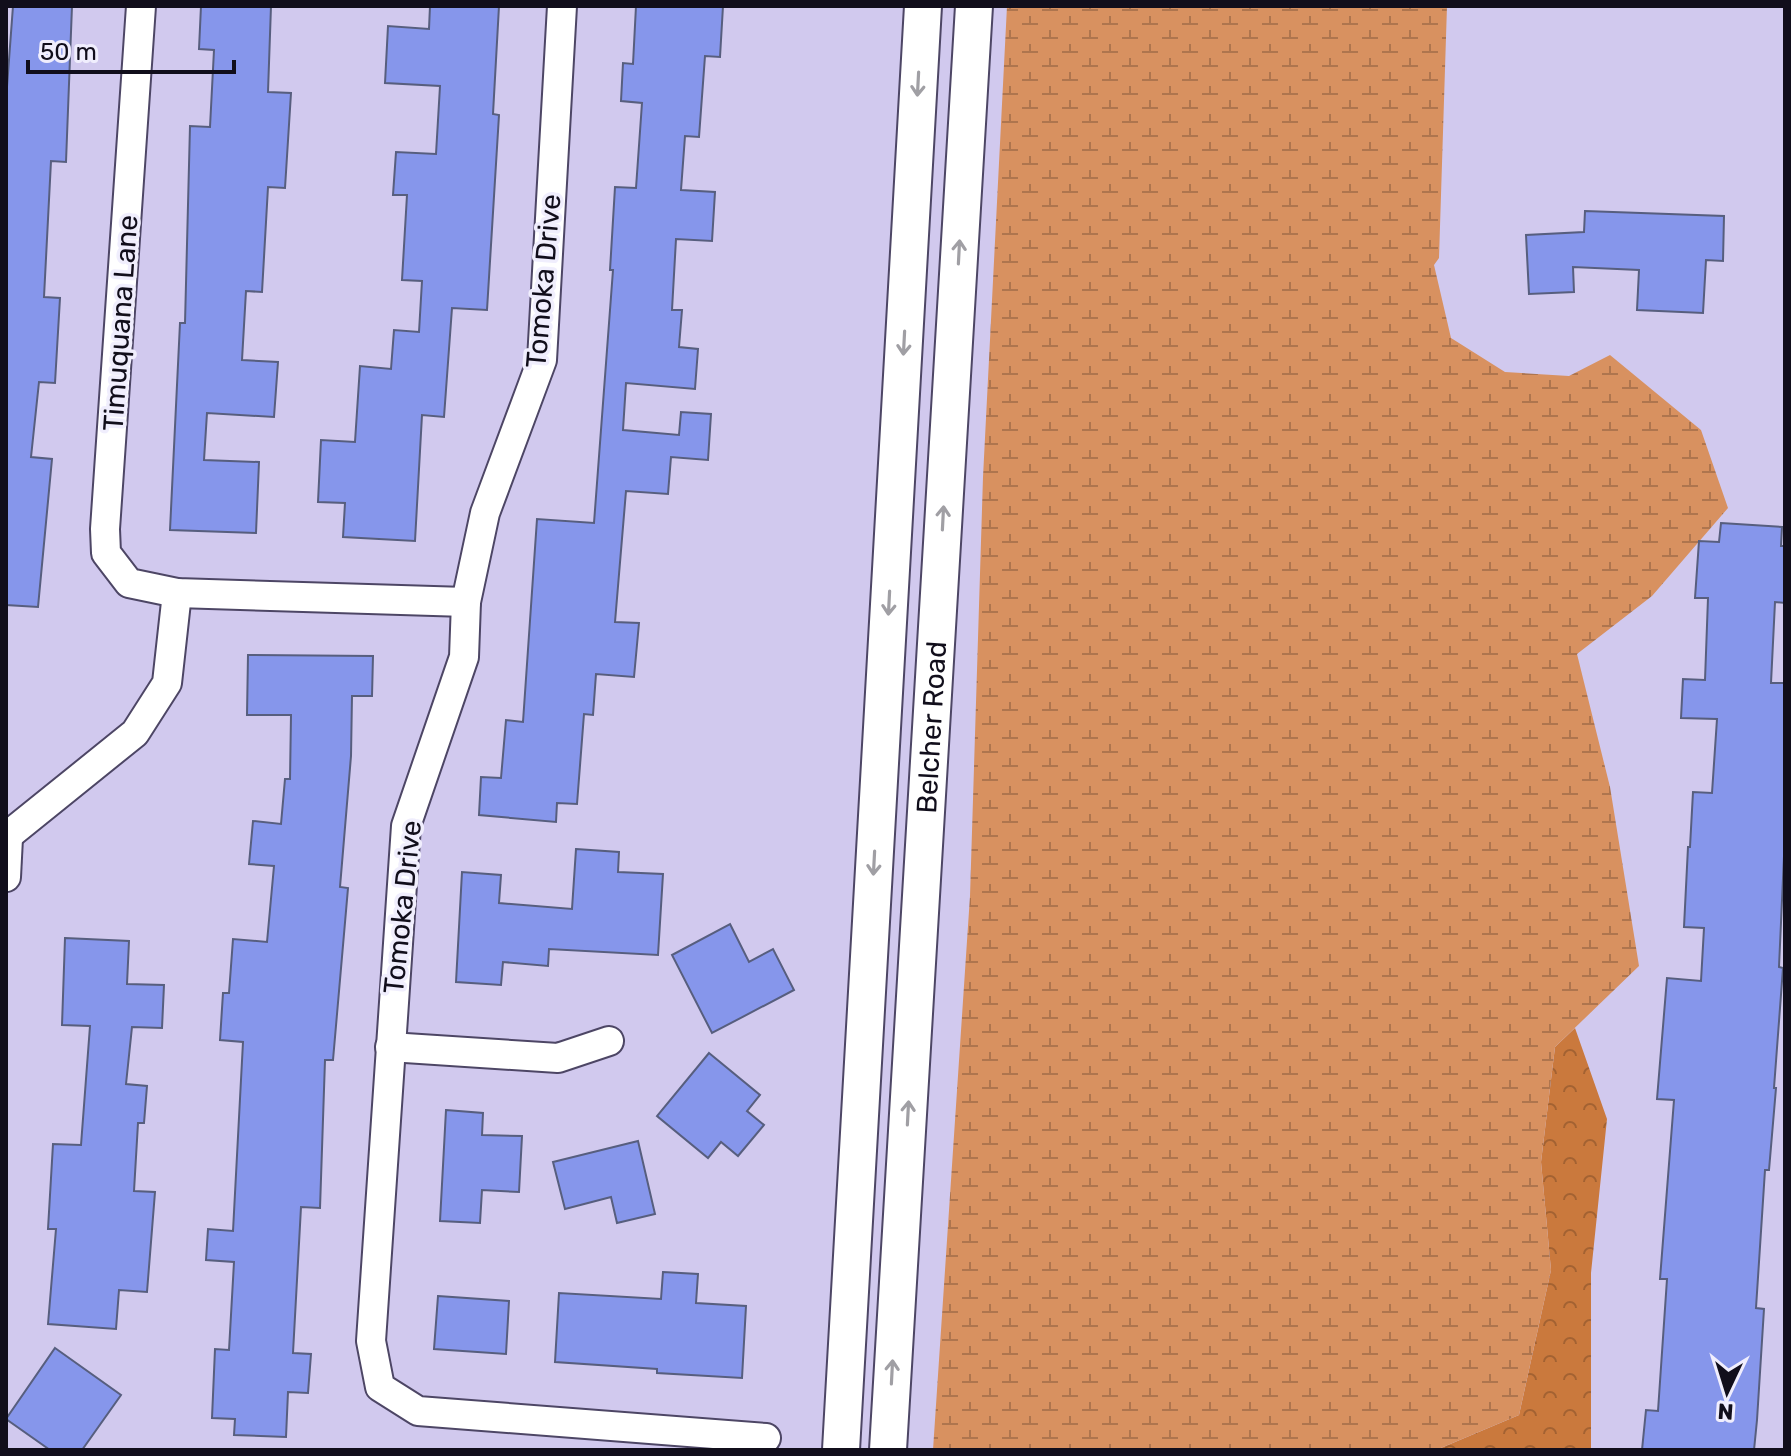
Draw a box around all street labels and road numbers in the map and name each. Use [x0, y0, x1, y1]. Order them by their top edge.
street label: Tomoka Drive [519, 193, 568, 369]
street label: Timuquana Lane [96, 214, 145, 432]
street label: Belcher Road [910, 640, 953, 814]
street label: Tomoka Drive [377, 819, 428, 996]

